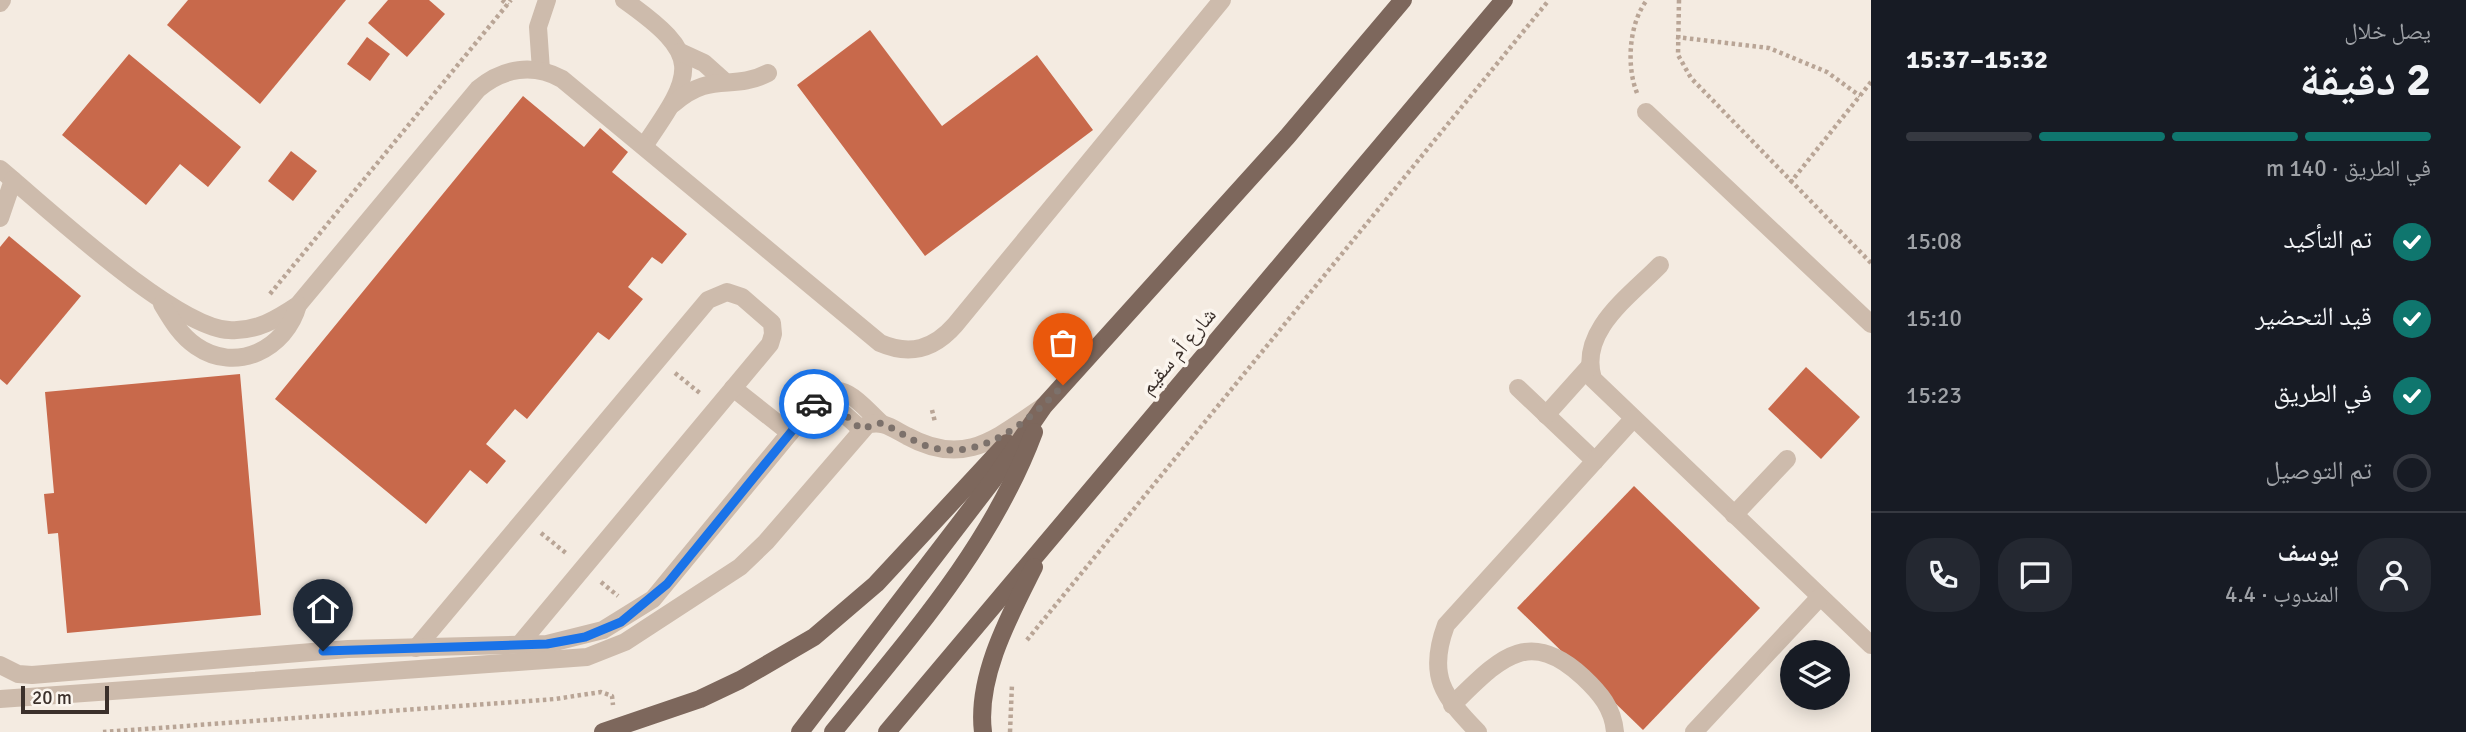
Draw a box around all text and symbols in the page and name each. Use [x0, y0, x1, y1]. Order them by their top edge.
text: يصل خلال [2344, 17, 2431, 46]
text: 15:32–15:37 [1906, 44, 2048, 76]
text: 2 دقيقة [2299, 52, 2431, 108]
text: في الطريق · 140 m [2266, 154, 2431, 183]
icon: check [2393, 223, 2431, 261]
text: تم التأكيد [2284, 224, 2372, 256]
text: 15:08 [1906, 227, 1962, 256]
icon: check [2393, 300, 2431, 338]
text: قيد التحضير [2255, 301, 2372, 333]
street label: شارع أم سقيم [1134, 302, 1222, 400]
text: 15:10 [1906, 304, 1962, 333]
pin [1033, 313, 1093, 385]
icon: bag [1044, 324, 1082, 362]
courier [779, 369, 849, 439]
icon: check [2393, 377, 2431, 415]
text: في الطريق [2273, 378, 2372, 410]
text: 15:23 [1906, 381, 1962, 410]
icon: car [795, 385, 833, 423]
text: تم التوصيل [2265, 455, 2372, 487]
text: يوسف [2278, 537, 2339, 569]
button: phone [1906, 538, 1980, 612]
button: chat [1998, 538, 2072, 612]
button: person [2357, 538, 2431, 612]
pin [293, 579, 353, 651]
text: المندوب · 4.4 [2225, 580, 2339, 609]
icon: home [304, 590, 342, 628]
map controls [1780, 640, 1850, 710]
button: layers [1780, 640, 1850, 710]
scale bar [21, 683, 108, 715]
text: 20 m [32, 686, 72, 710]

